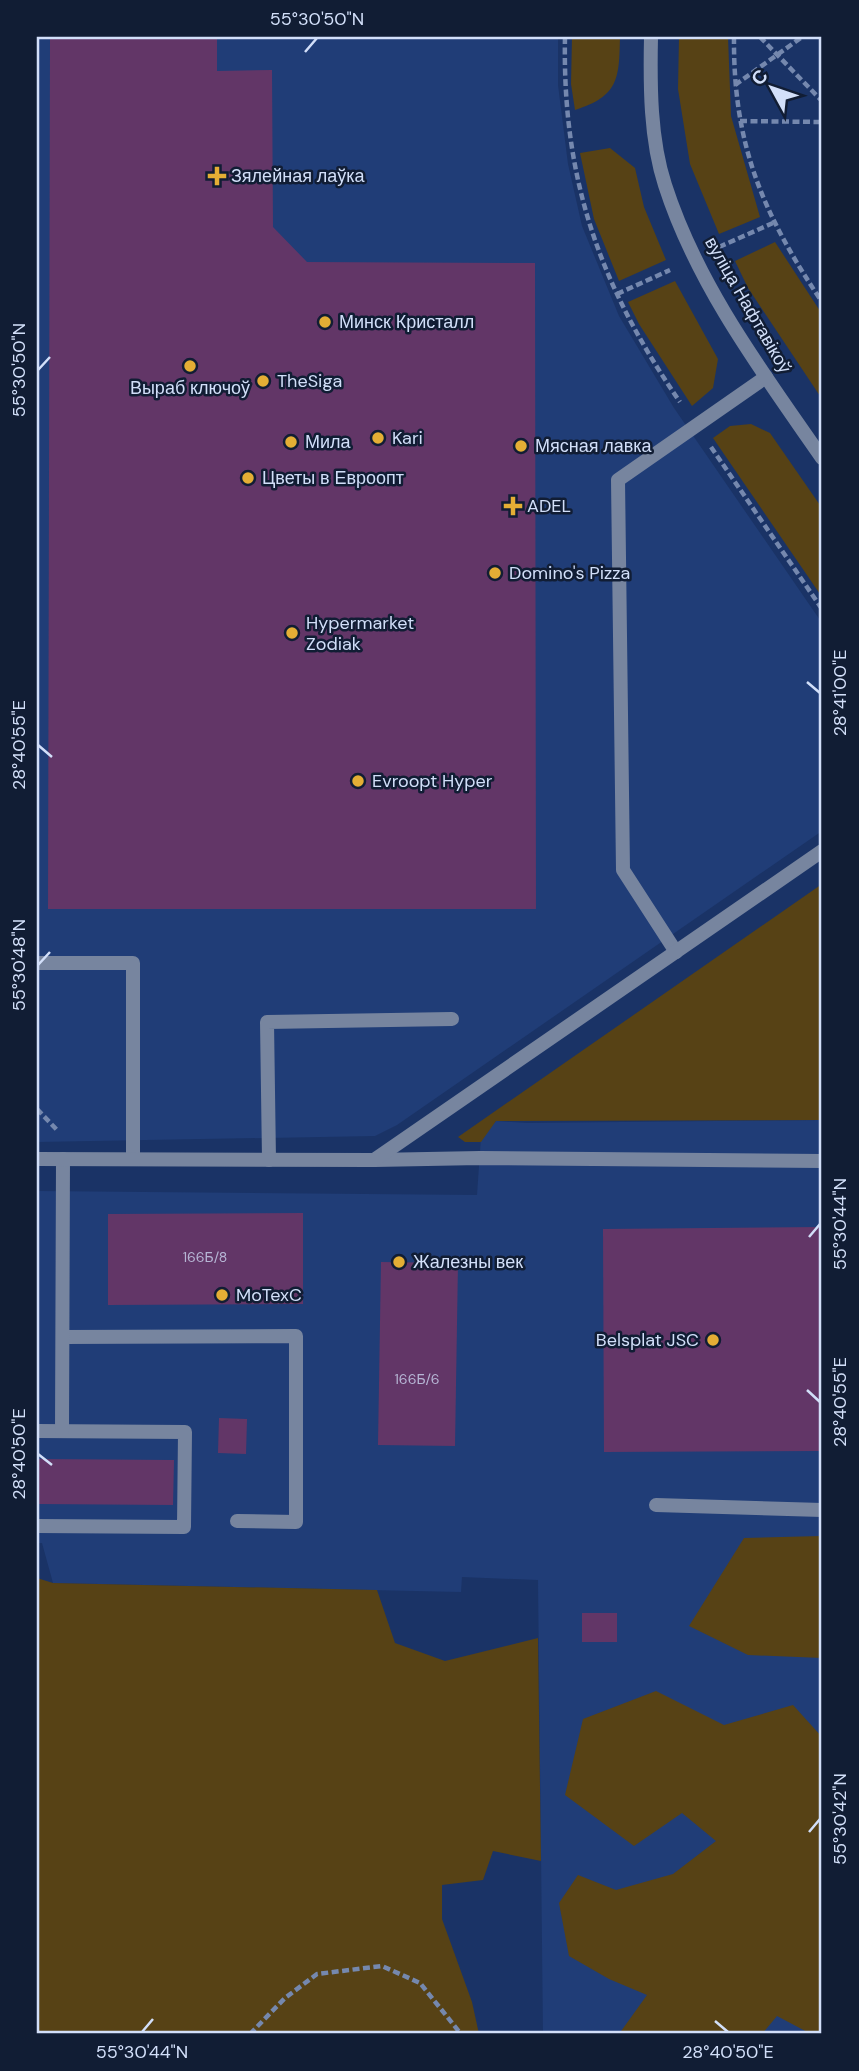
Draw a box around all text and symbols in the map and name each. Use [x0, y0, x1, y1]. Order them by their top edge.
text: 55°30'50"N [270, 7, 364, 31]
north arrow [736, 52, 806, 122]
text: С [745, 64, 774, 91]
place label: Зялейная лаўка [231, 164, 365, 188]
marker: Зялейная лаўка [209, 168, 225, 184]
street label: вуліца Нафтавікоў [699, 233, 797, 377]
place label: Минск Кристалл [339, 310, 474, 334]
marker: Минск Кристалл [317, 314, 333, 330]
text: 55°30'50"N [7, 323, 31, 417]
marker: Выраб ключоў [182, 358, 198, 374]
place label: TheSiga [277, 369, 342, 393]
marker: TheSiga [255, 373, 271, 389]
place label: Выраб ключоў [130, 376, 250, 400]
place label: Kari [392, 426, 423, 450]
place label: Мила [305, 430, 352, 454]
marker: Kari [370, 430, 386, 446]
marker: Мила [283, 434, 299, 450]
place label: Мясная лавка [535, 434, 653, 458]
marker: Мясная лавка [513, 438, 529, 454]
place label: Цветы в Евроопт [262, 466, 404, 490]
marker: Цветы в Евроопт [240, 470, 256, 486]
place label: ADEL [527, 494, 571, 518]
marker: ADEL [505, 498, 521, 514]
place label: Domino's Pizza [509, 561, 630, 585]
marker: Domino's Pizza [487, 565, 503, 581]
place label: Hypermarket Zodiak [306, 611, 414, 656]
marker: Hypermarket Zodiak [284, 625, 300, 641]
text: 28°41'00"E [828, 650, 852, 736]
text: 28°40'55"E [7, 700, 31, 790]
place label: Evroopt Hyper [372, 769, 493, 793]
marker: Evroopt Hyper [350, 773, 366, 789]
text: 55°30'48"N [7, 919, 31, 1011]
text: 55°30'44"N [828, 1178, 852, 1270]
house number: 166Б/8 [183, 1248, 227, 1266]
place label: Жалезны век [413, 1250, 523, 1274]
marker: Жалезны век [391, 1254, 407, 1270]
place label: MoTexC [236, 1283, 302, 1307]
marker: MoTexC [214, 1287, 230, 1303]
place label: Belsplat JSC [596, 1328, 699, 1352]
marker: Belsplat JSC [705, 1332, 721, 1348]
text: 28°40'55"E [828, 1357, 852, 1447]
house number: 166Б/6 [394, 1370, 440, 1388]
text: 28°40'50"E [7, 1408, 31, 1500]
text: 55°30'42"N [828, 1773, 852, 1865]
text: 55°30'44"N [96, 2040, 188, 2064]
text: 28°40'50"E [682, 2040, 774, 2064]

